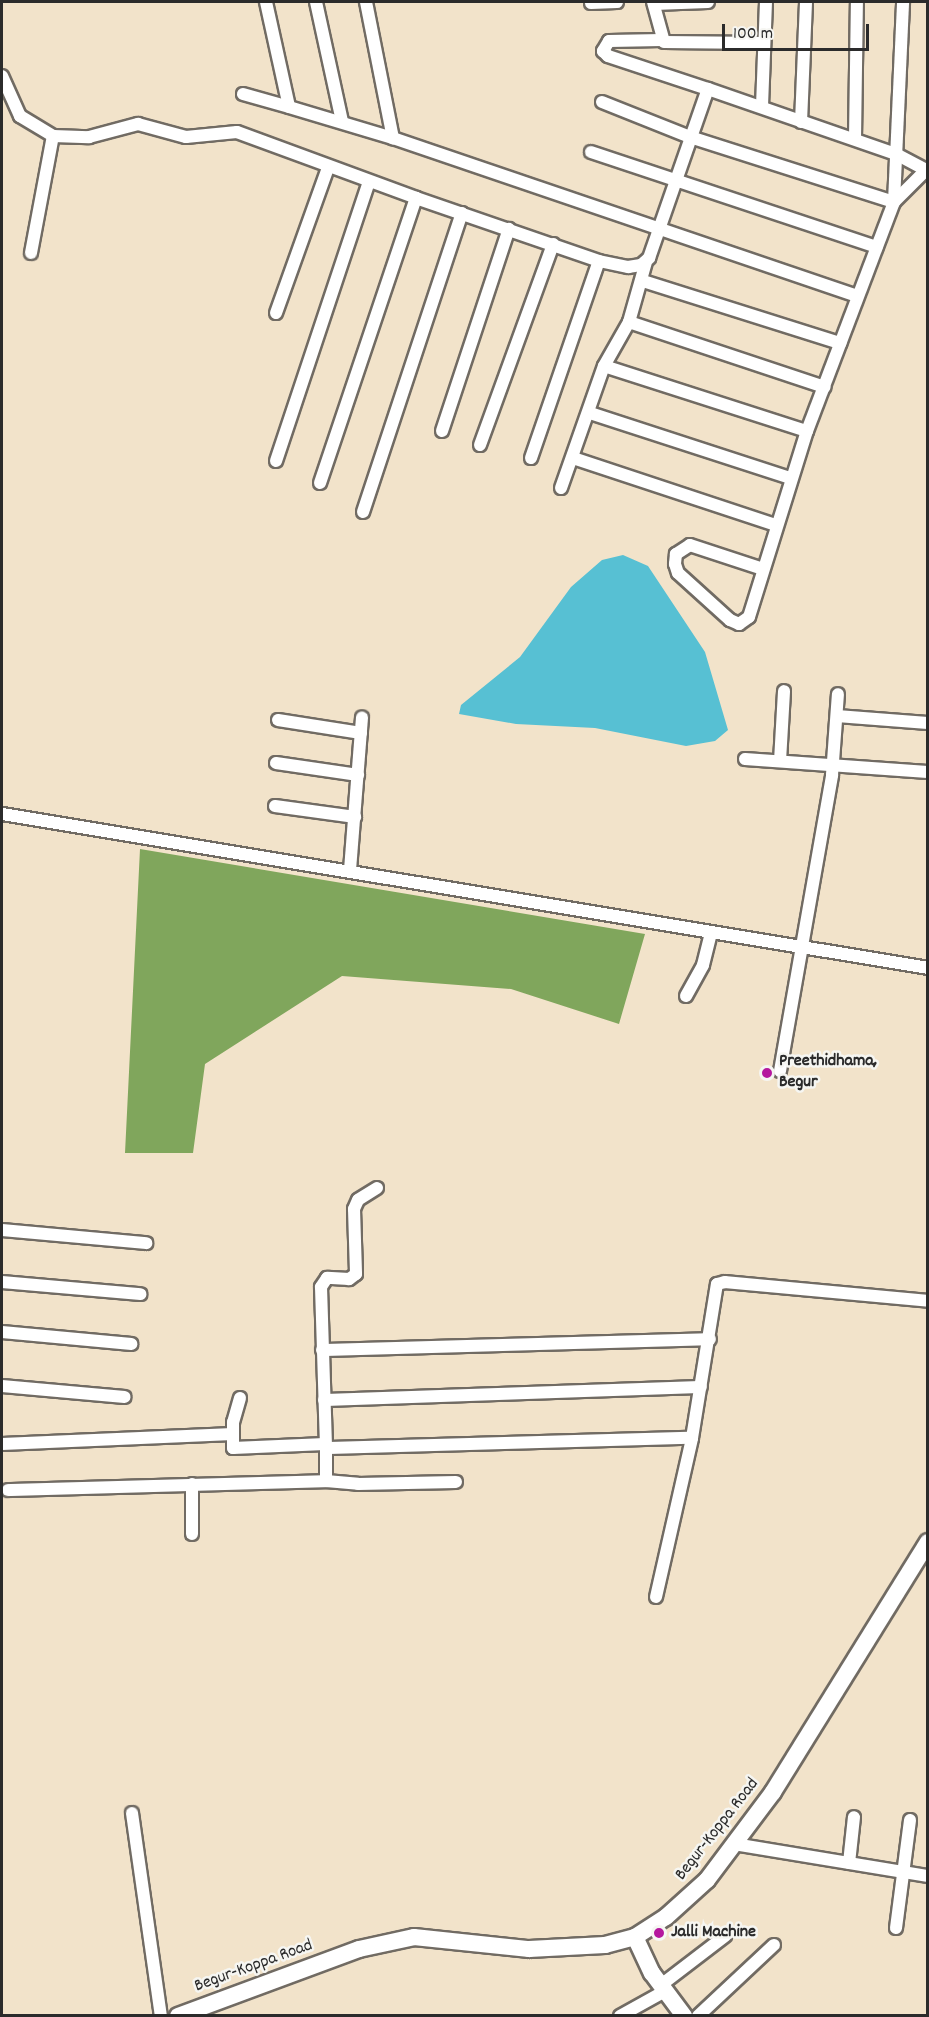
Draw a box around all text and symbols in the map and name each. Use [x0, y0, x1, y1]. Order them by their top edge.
scale bar [725, 12, 872, 50]
text: 100 m [733, 22, 773, 47]
place label: Preethidhama, Begur [779, 1052, 877, 1094]
marker: Preethidhama, Begur [760, 1066, 774, 1080]
street label: Begur-Koppa Road [671, 1774, 765, 1886]
place label: Jalli Machine [671, 1922, 756, 1944]
marker: Jalli Machine [652, 1926, 666, 1940]
street label: Begur-Koppa Road [192, 1936, 316, 1998]

